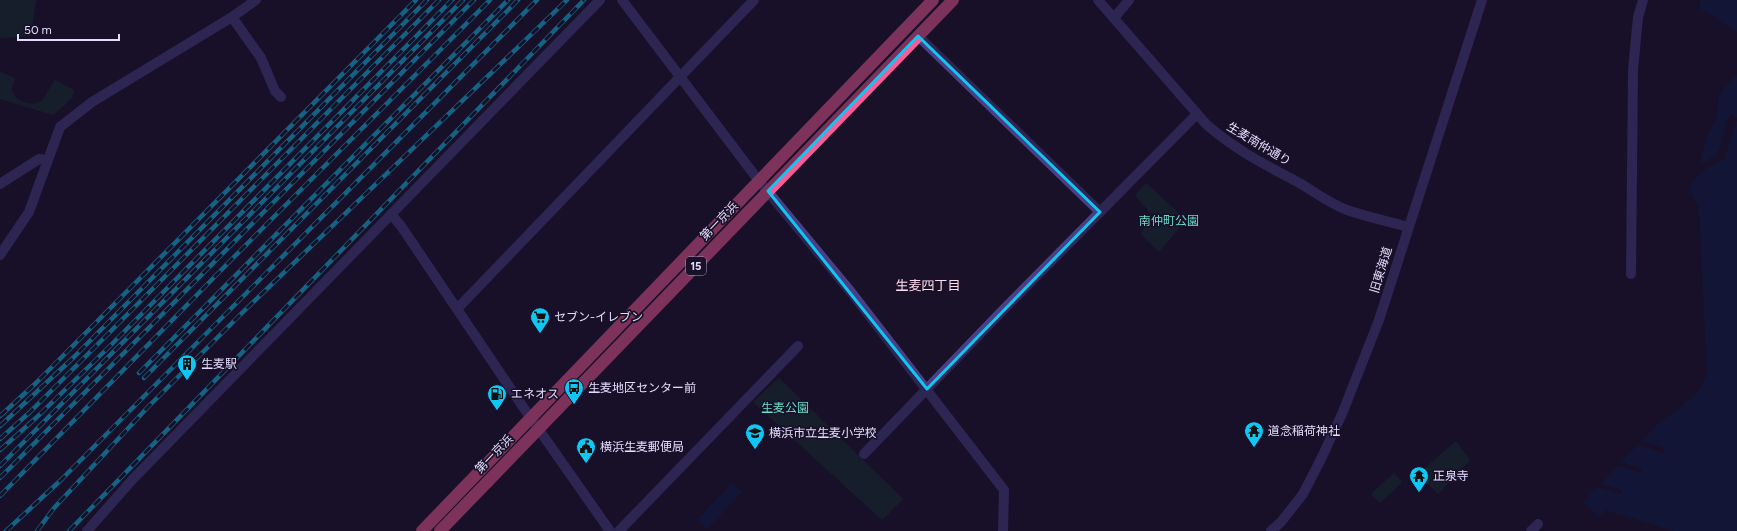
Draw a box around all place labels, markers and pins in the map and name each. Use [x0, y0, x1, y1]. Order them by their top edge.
supermarket icon: セブン-イレブン [529, 306, 551, 334]
place label: セブン-イレブン [554, 310, 643, 324]
building icon: 生麦駅 [176, 353, 198, 381]
place label: 生麦駅 [201, 357, 237, 371]
bus stop icon: 生麦地区センター前 [563, 377, 585, 405]
place label: 生麦地区センター前 [588, 381, 696, 395]
fuel station icon: エネオス [486, 383, 508, 411]
place label: エネオス [511, 387, 559, 401]
temple icon: 道念稲荷神社 [1243, 420, 1265, 448]
school or university icon: 横浜市立生麦小学校 [744, 422, 766, 450]
place label: 道念稲荷神社 [1268, 424, 1340, 438]
place label: 横浜市立生麦小学校 [769, 426, 877, 440]
public building icon: 横浜生麦郵便局 [575, 436, 597, 464]
place label: 横浜生麦郵便局 [600, 440, 684, 454]
temple icon: 正泉寺 [1408, 465, 1430, 493]
place label: 正泉寺 [1433, 469, 1469, 483]

